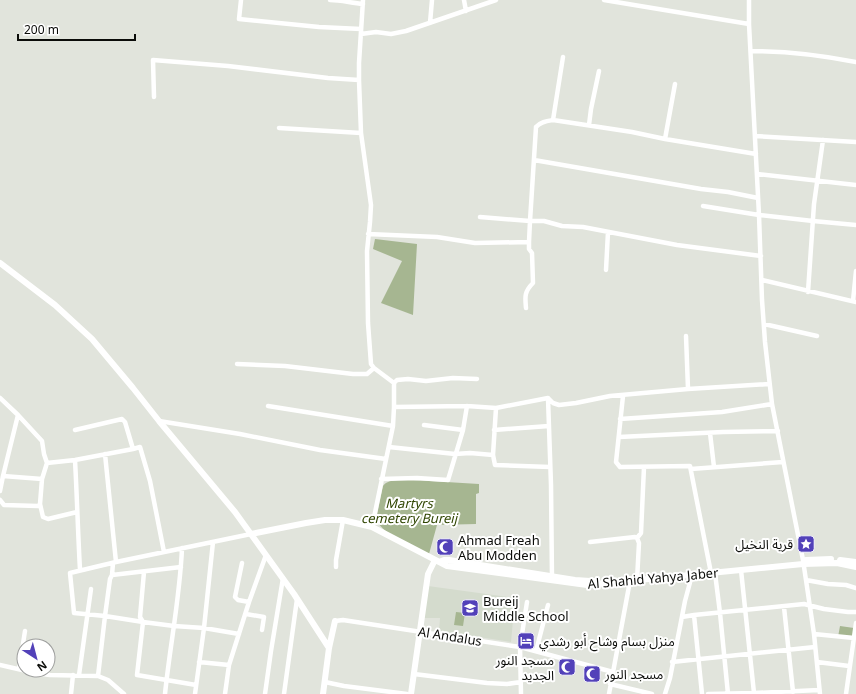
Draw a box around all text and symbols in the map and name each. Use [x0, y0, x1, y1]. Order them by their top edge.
scale bar [18, 16, 135, 42]
text: 200 m [24, 18, 59, 43]
park label: Martyrs cemetery Bureij [361, 490, 459, 533]
place label: Ahmad Freah Abu Modden [458, 527, 540, 570]
place label: قرية النخيل [735, 531, 793, 559]
place icon: قرية النخيل [796, 534, 816, 554]
mosque icon: Ahmad Freah Abu Modden [435, 537, 455, 557]
street label: Al Shahid Yahya Jaber [587, 559, 720, 599]
place label: Bureij Middle School [483, 588, 569, 631]
school or university icon: Bureij Middle School [460, 598, 480, 618]
street label: Al Andalus [416, 618, 484, 656]
place label: منزل بسام وشاح أبو رشدي [539, 628, 675, 656]
hotel icon: منزل بسام وشاح أبو رشدي [516, 631, 536, 651]
north arrow [16, 638, 56, 678]
place label: مسجد النور الجديد [495, 647, 554, 690]
text: N [31, 654, 52, 678]
mosque icon: مسجد النور الجديد [557, 657, 577, 677]
place label: مسجد النور [604, 661, 663, 689]
mosque icon: مسجد النور [582, 664, 602, 684]

